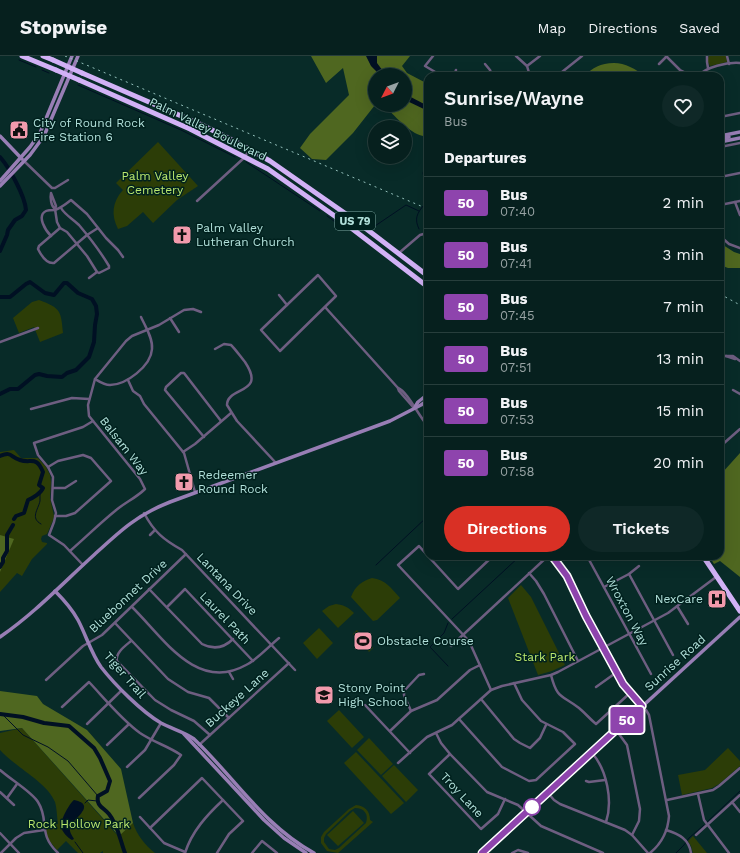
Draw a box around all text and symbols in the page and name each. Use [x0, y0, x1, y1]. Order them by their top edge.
text: Stopwise [20, 16, 107, 39]
text: Map [538, 20, 566, 36]
text: Directions [588, 20, 657, 36]
text: Saved [679, 20, 720, 36]
north arrow [368, 68, 412, 112]
map controls [368, 68, 412, 164]
button: heart [662, 85, 704, 127]
text: Sunrise/Wayne [444, 87, 584, 110]
street label: Palm Valley Boulevard [147, 94, 269, 164]
text: Bus [444, 114, 467, 129]
place label: City of Round Rock Fire Station 6 [33, 116, 145, 144]
public building icon: City of Round Rock Fire Station 6 [8, 119, 30, 141]
button: layers [368, 120, 412, 164]
text: Departures [444, 149, 527, 167]
park label: Palm Valley Cemetery [122, 169, 189, 197]
text: Bus [500, 186, 528, 204]
text: 2 min [663, 194, 704, 212]
text: 50 [457, 195, 475, 211]
text: 07:40 [500, 204, 535, 219]
road number: US 79 [335, 212, 375, 230]
place label: Palm Valley Lutheran Church [196, 221, 295, 249]
church icon: Palm Valley Lutheran Church [171, 224, 193, 246]
text: Bus [500, 238, 528, 256]
text: 3 min [663, 246, 704, 264]
text: 50 [457, 247, 475, 263]
text: 07:41 [500, 256, 532, 271]
text: Bus [500, 290, 528, 308]
text: 7 min [663, 298, 704, 316]
text: 50 [457, 299, 475, 315]
text: 07:45 [500, 308, 534, 323]
text: Bus [500, 342, 528, 360]
text: 13 min [657, 350, 704, 368]
text: 50 [457, 351, 475, 367]
text: 07:51 [500, 360, 532, 375]
text: Bus [500, 394, 528, 412]
text: 15 min [657, 402, 704, 420]
text: 50 [457, 403, 475, 419]
text: 07:53 [500, 412, 534, 427]
street label: Balsam Way [97, 414, 152, 479]
text: Bus [500, 446, 528, 464]
text: 20 min [653, 454, 704, 472]
text: 50 [457, 455, 475, 471]
text: 07:58 [500, 464, 535, 479]
place label: Redeemer Round Rock [198, 468, 268, 496]
church icon: Redeemer Round Rock [173, 471, 195, 493]
button: Directions [444, 506, 570, 552]
button: Tickets [578, 506, 704, 552]
street label: Lantana Drive [194, 550, 260, 618]
street label: Bluebonnet Drive [86, 556, 170, 636]
street label: Wroxton Way [603, 574, 651, 649]
hospital icon: NexCare [706, 588, 728, 610]
street label: Laurel Path [197, 589, 253, 647]
place label: NexCare [655, 592, 703, 606]
sports icon: Obstacle Course [352, 630, 374, 652]
street label: Sunrise Road [642, 632, 708, 694]
place label: Obstacle Course [377, 634, 474, 648]
street label: Tiger Trail [101, 649, 149, 701]
park label: Stark Park [515, 650, 576, 664]
street label: Buckeye Lane [202, 666, 272, 730]
place label: Stony Point High School [338, 681, 408, 709]
school or university icon: Stony Point High School [313, 684, 335, 706]
line badge: 50 [609, 707, 645, 733]
text: 50 [618, 712, 636, 728]
street label: Troy Lane [438, 770, 486, 820]
unlabelled marker [523, 798, 541, 816]
park label: Rock Hollow Park [28, 817, 130, 831]

